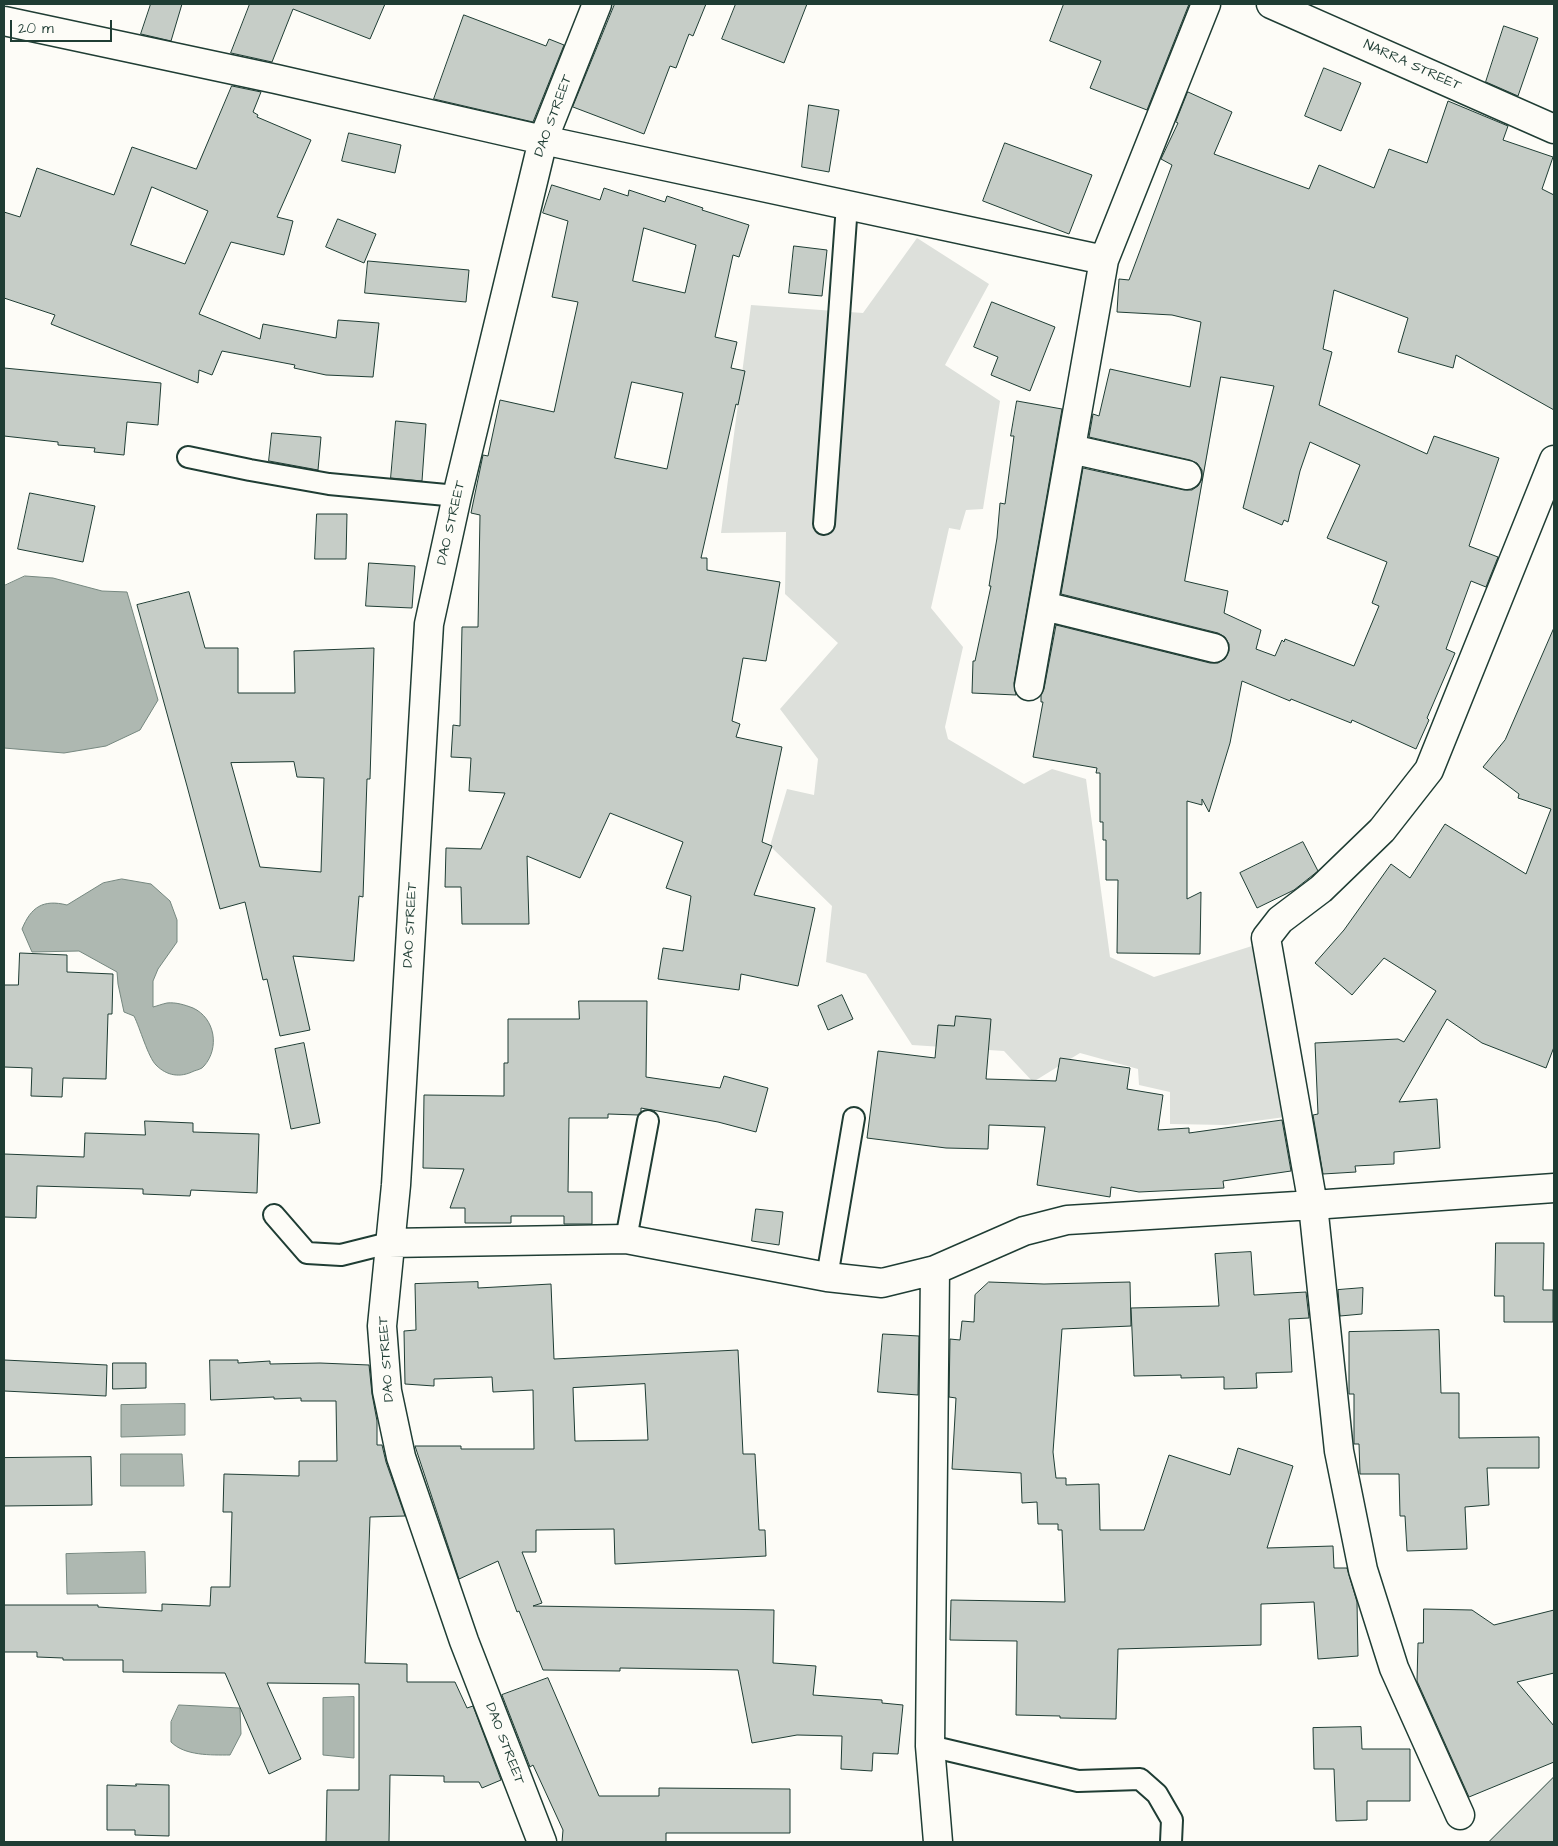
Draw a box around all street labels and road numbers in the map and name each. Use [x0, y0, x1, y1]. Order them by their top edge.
street label: NARRA STREET [1360, 37, 1464, 95]
street label: DAO STREET [531, 73, 577, 159]
street label: DAO STREET [434, 479, 470, 567]
street label: DAO STREET [400, 882, 422, 968]
street label: DAO STREET [376, 1316, 398, 1402]
street label: DAO STREET [481, 1701, 527, 1787]

